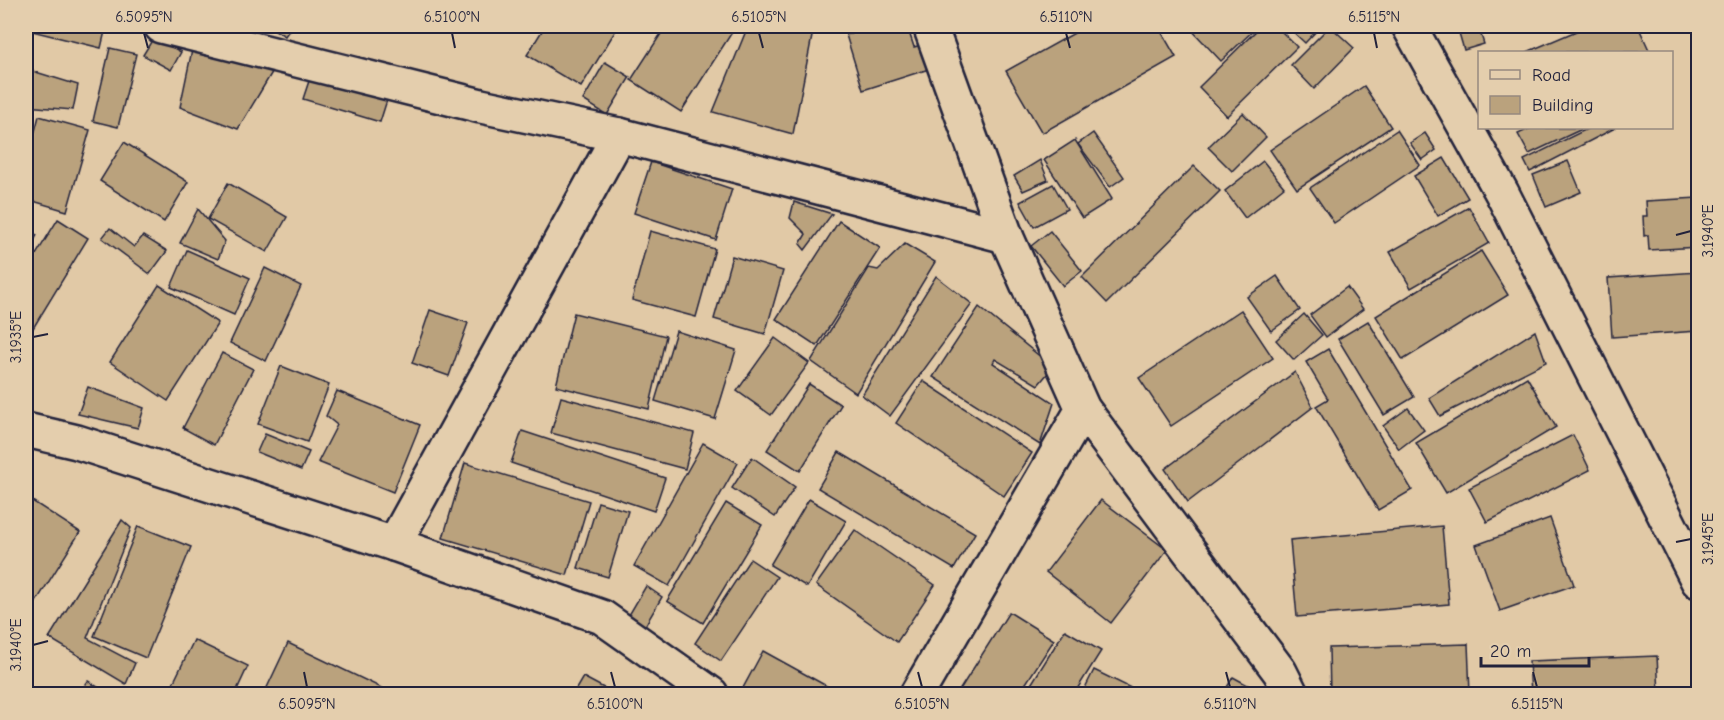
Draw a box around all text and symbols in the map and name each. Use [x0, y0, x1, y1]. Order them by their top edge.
text: 6.5095°N [115, 8, 173, 26]
text: 6.5100°N [424, 8, 480, 26]
text: 6.5105°N [731, 8, 787, 26]
text: 6.5110°N [1039, 8, 1093, 26]
text: 6.5115°N [1348, 8, 1400, 26]
legend [1478, 51, 1673, 129]
text: Road [1532, 65, 1571, 86]
text: Building [1532, 95, 1594, 116]
text: 3.1940°E [1699, 205, 1717, 257]
text: 3.1935°E [7, 311, 25, 363]
text: 3.1945°E [1699, 513, 1717, 565]
text: 3.1940°E [7, 619, 25, 671]
scale bar [1481, 630, 1589, 668]
text: 20 m [1490, 641, 1531, 662]
text: 6.5095°N [278, 695, 336, 713]
text: 6.5100°N [587, 695, 643, 713]
text: 6.5105°N [894, 695, 950, 713]
text: 6.5110°N [1203, 695, 1257, 713]
text: 6.5115°N [1511, 695, 1563, 713]

